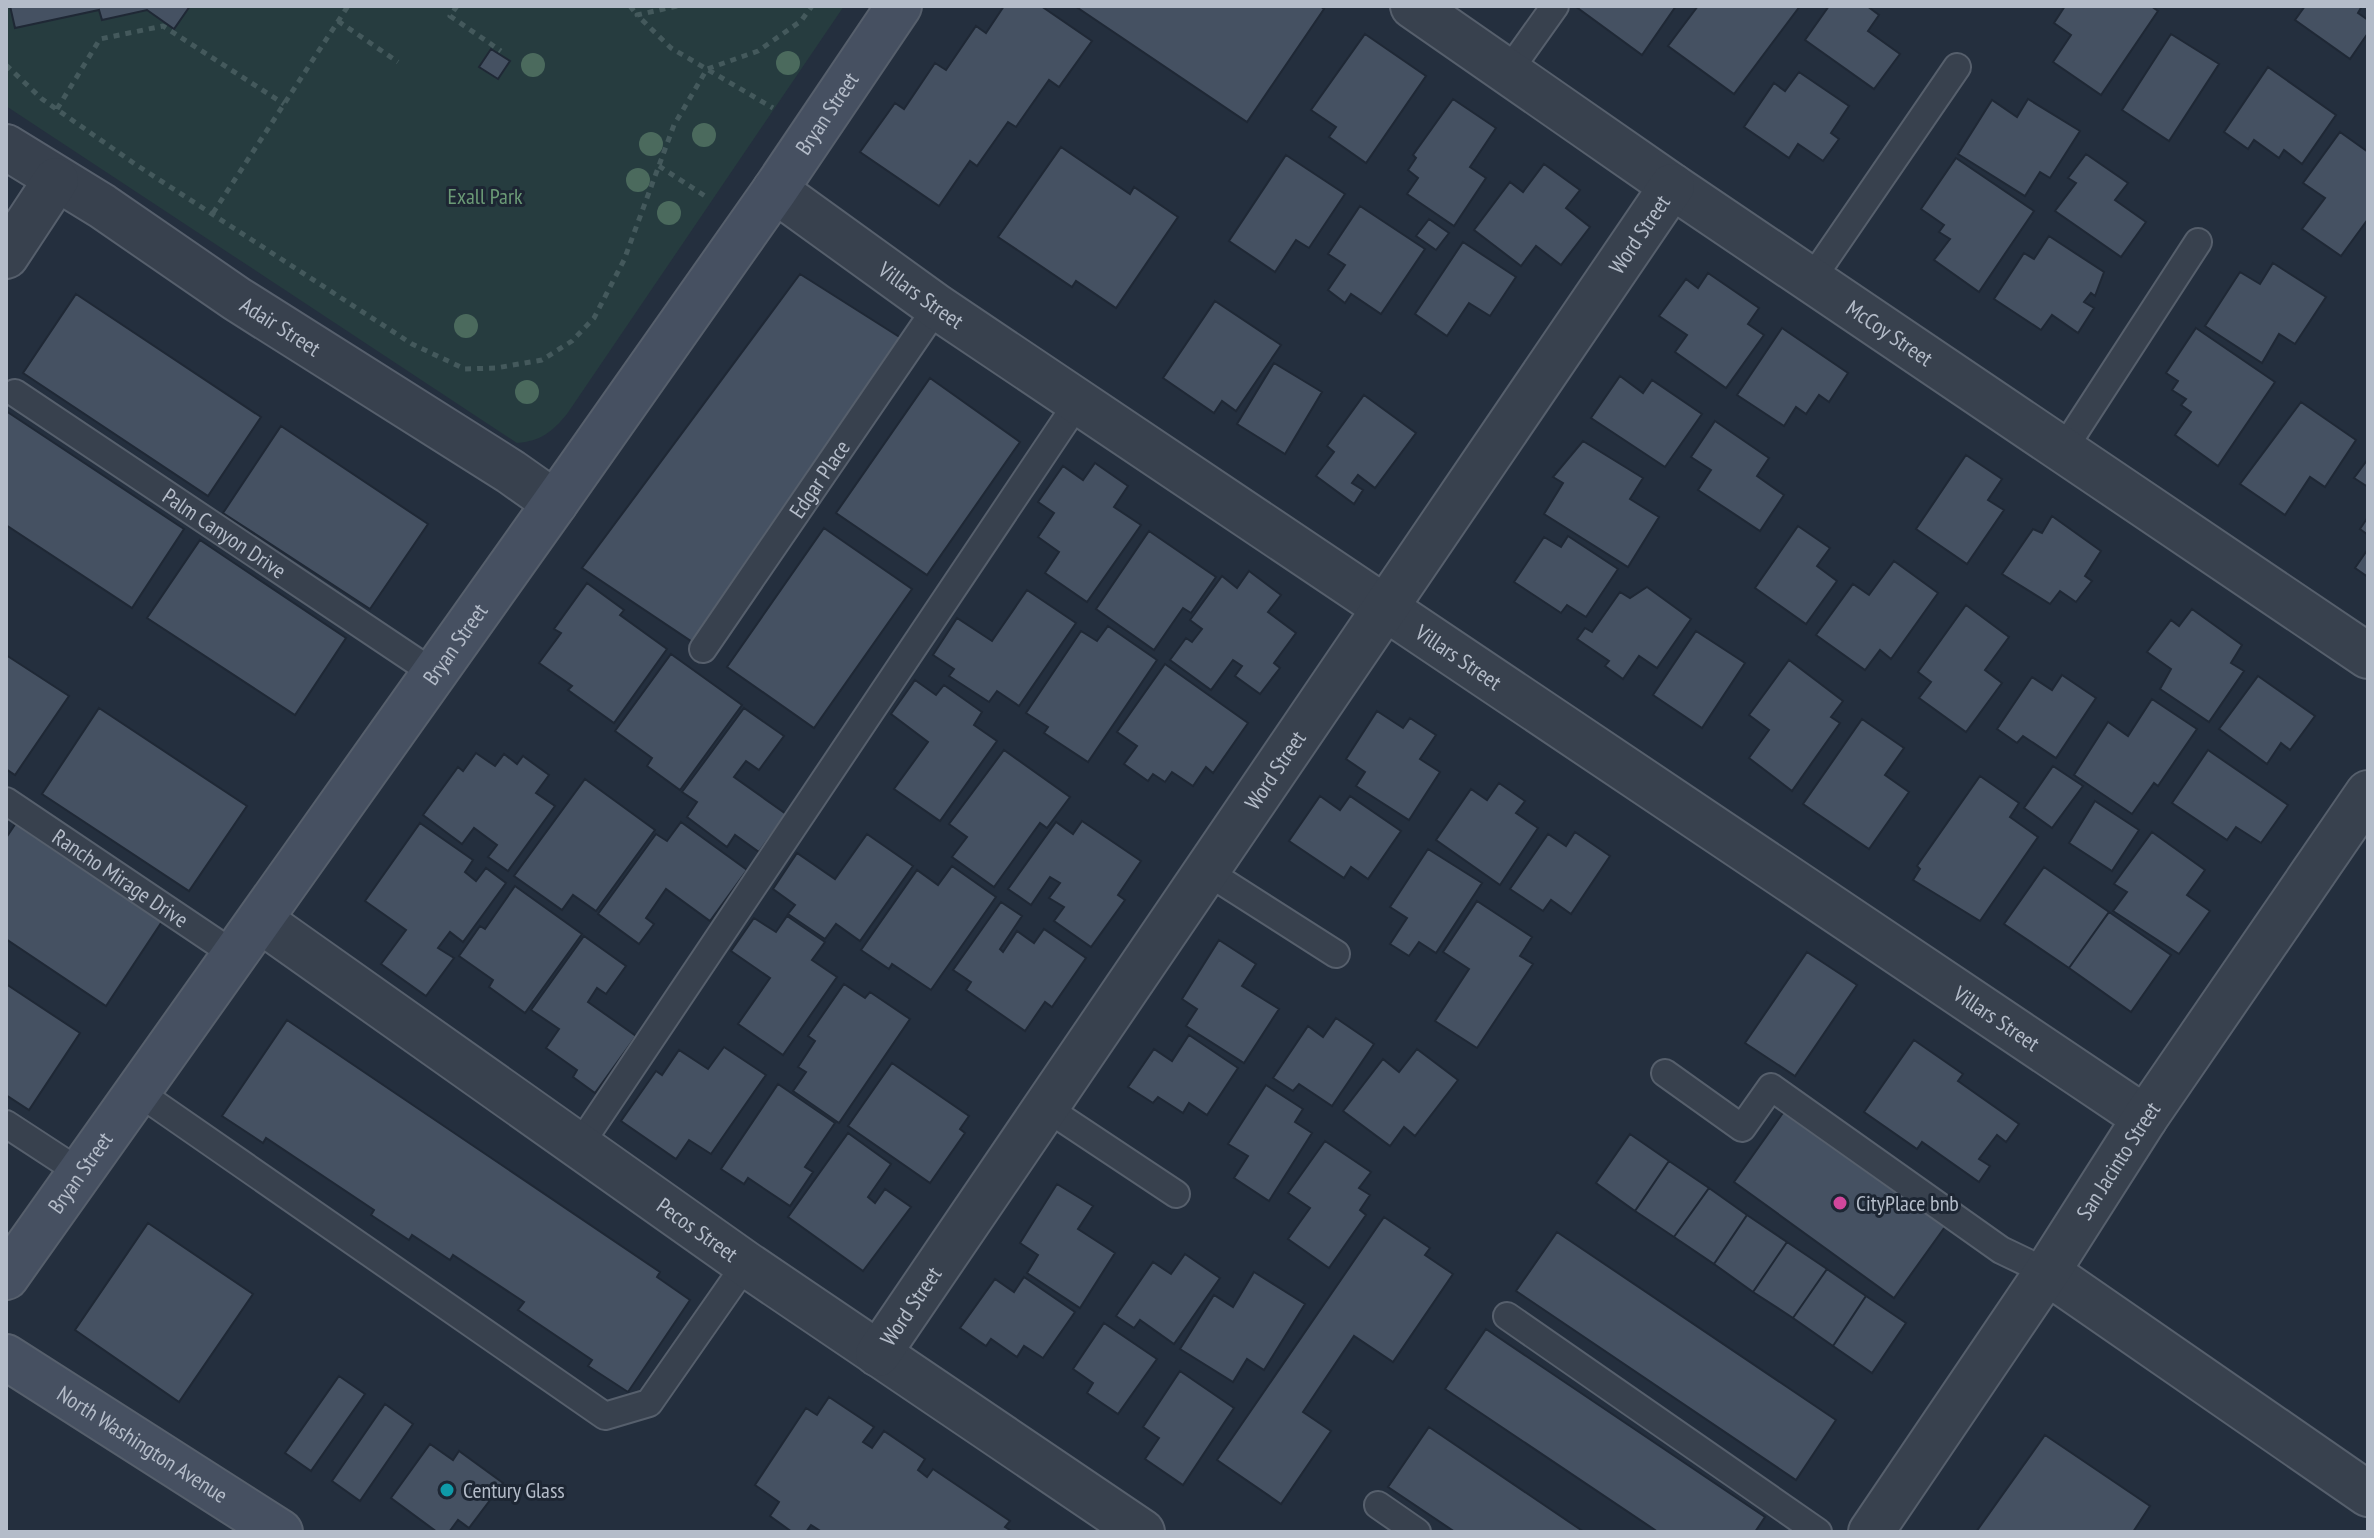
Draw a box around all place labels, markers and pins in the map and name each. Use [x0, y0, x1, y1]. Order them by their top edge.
place label: CityPlace bnb [1856, 1189, 1959, 1217]
marker: CityPlace bnb [1831, 1194, 1849, 1212]
place label: Century Glass [463, 1476, 565, 1504]
marker: Century Glass [438, 1481, 456, 1499]

